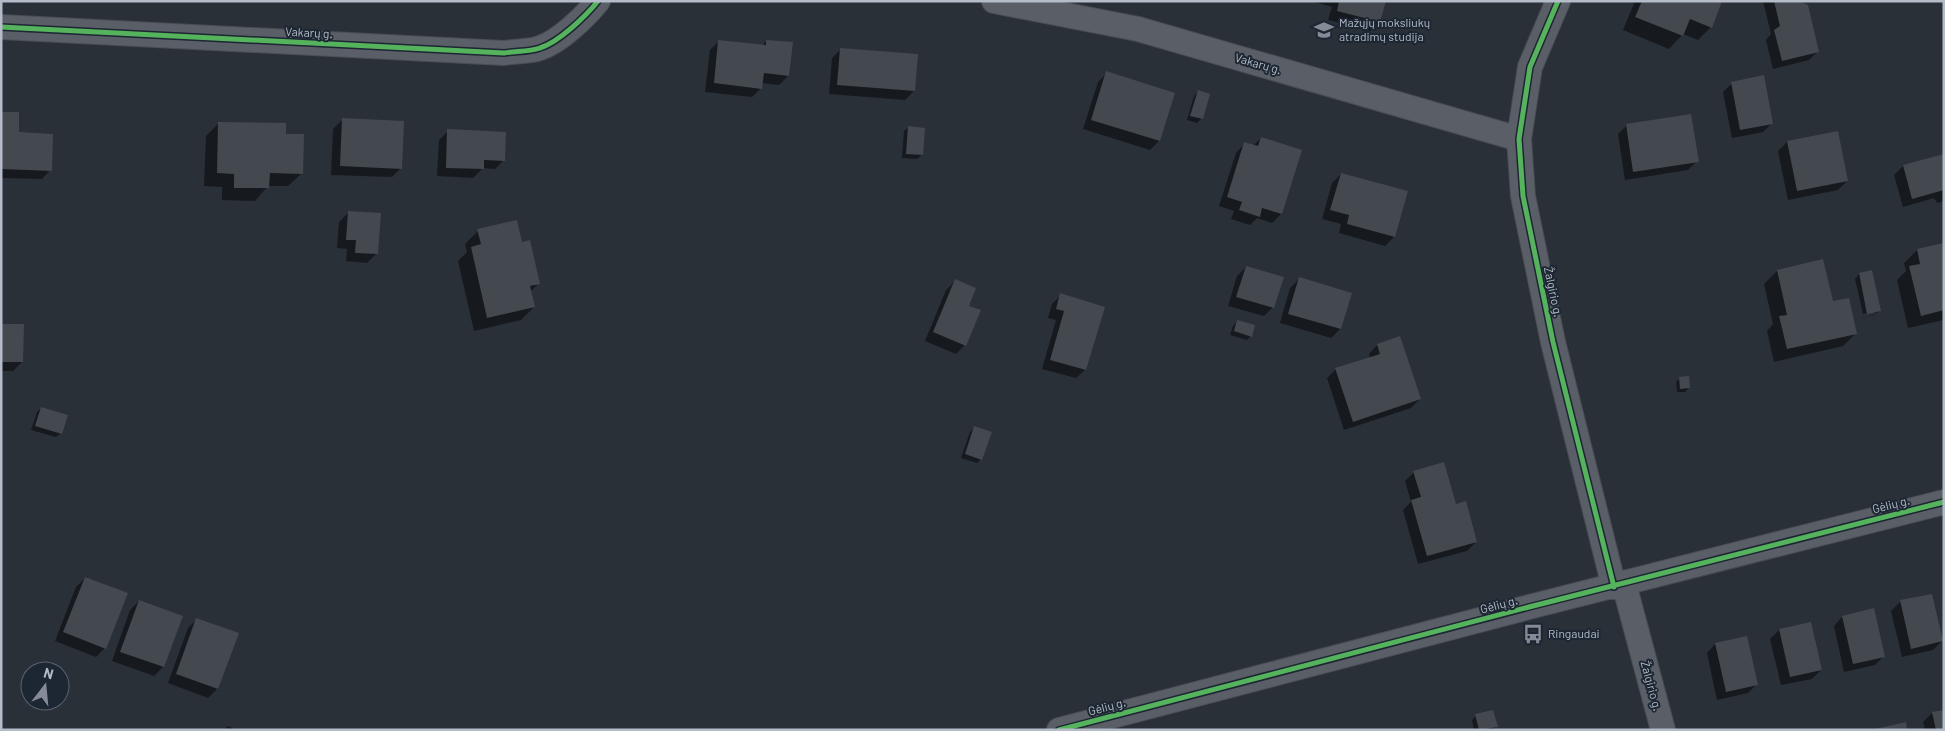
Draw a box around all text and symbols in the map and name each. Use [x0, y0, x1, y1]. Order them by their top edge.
place label: Mažųjų moksliukų atradimų studija [1339, 15, 1430, 43]
school or university icon: Mažųjų moksliukų atradimų studija [1313, 19, 1335, 41]
street label: Vakarų g. [285, 24, 333, 40]
street label: Vakarų g. [1233, 50, 1283, 76]
street label: Žalgirio g. [1542, 265, 1566, 318]
street label: Gėlių g. [1871, 493, 1911, 515]
street label: Gėlių g. [1478, 592, 1519, 616]
bus stop icon: Ringaudai [1522, 623, 1544, 645]
place label: Ringaudai [1548, 626, 1600, 640]
street label: Žalgirio g. [1639, 659, 1665, 712]
north arrow [20, 661, 70, 711]
text: N [42, 664, 56, 682]
street label: Gėlių g. [1086, 694, 1127, 718]

